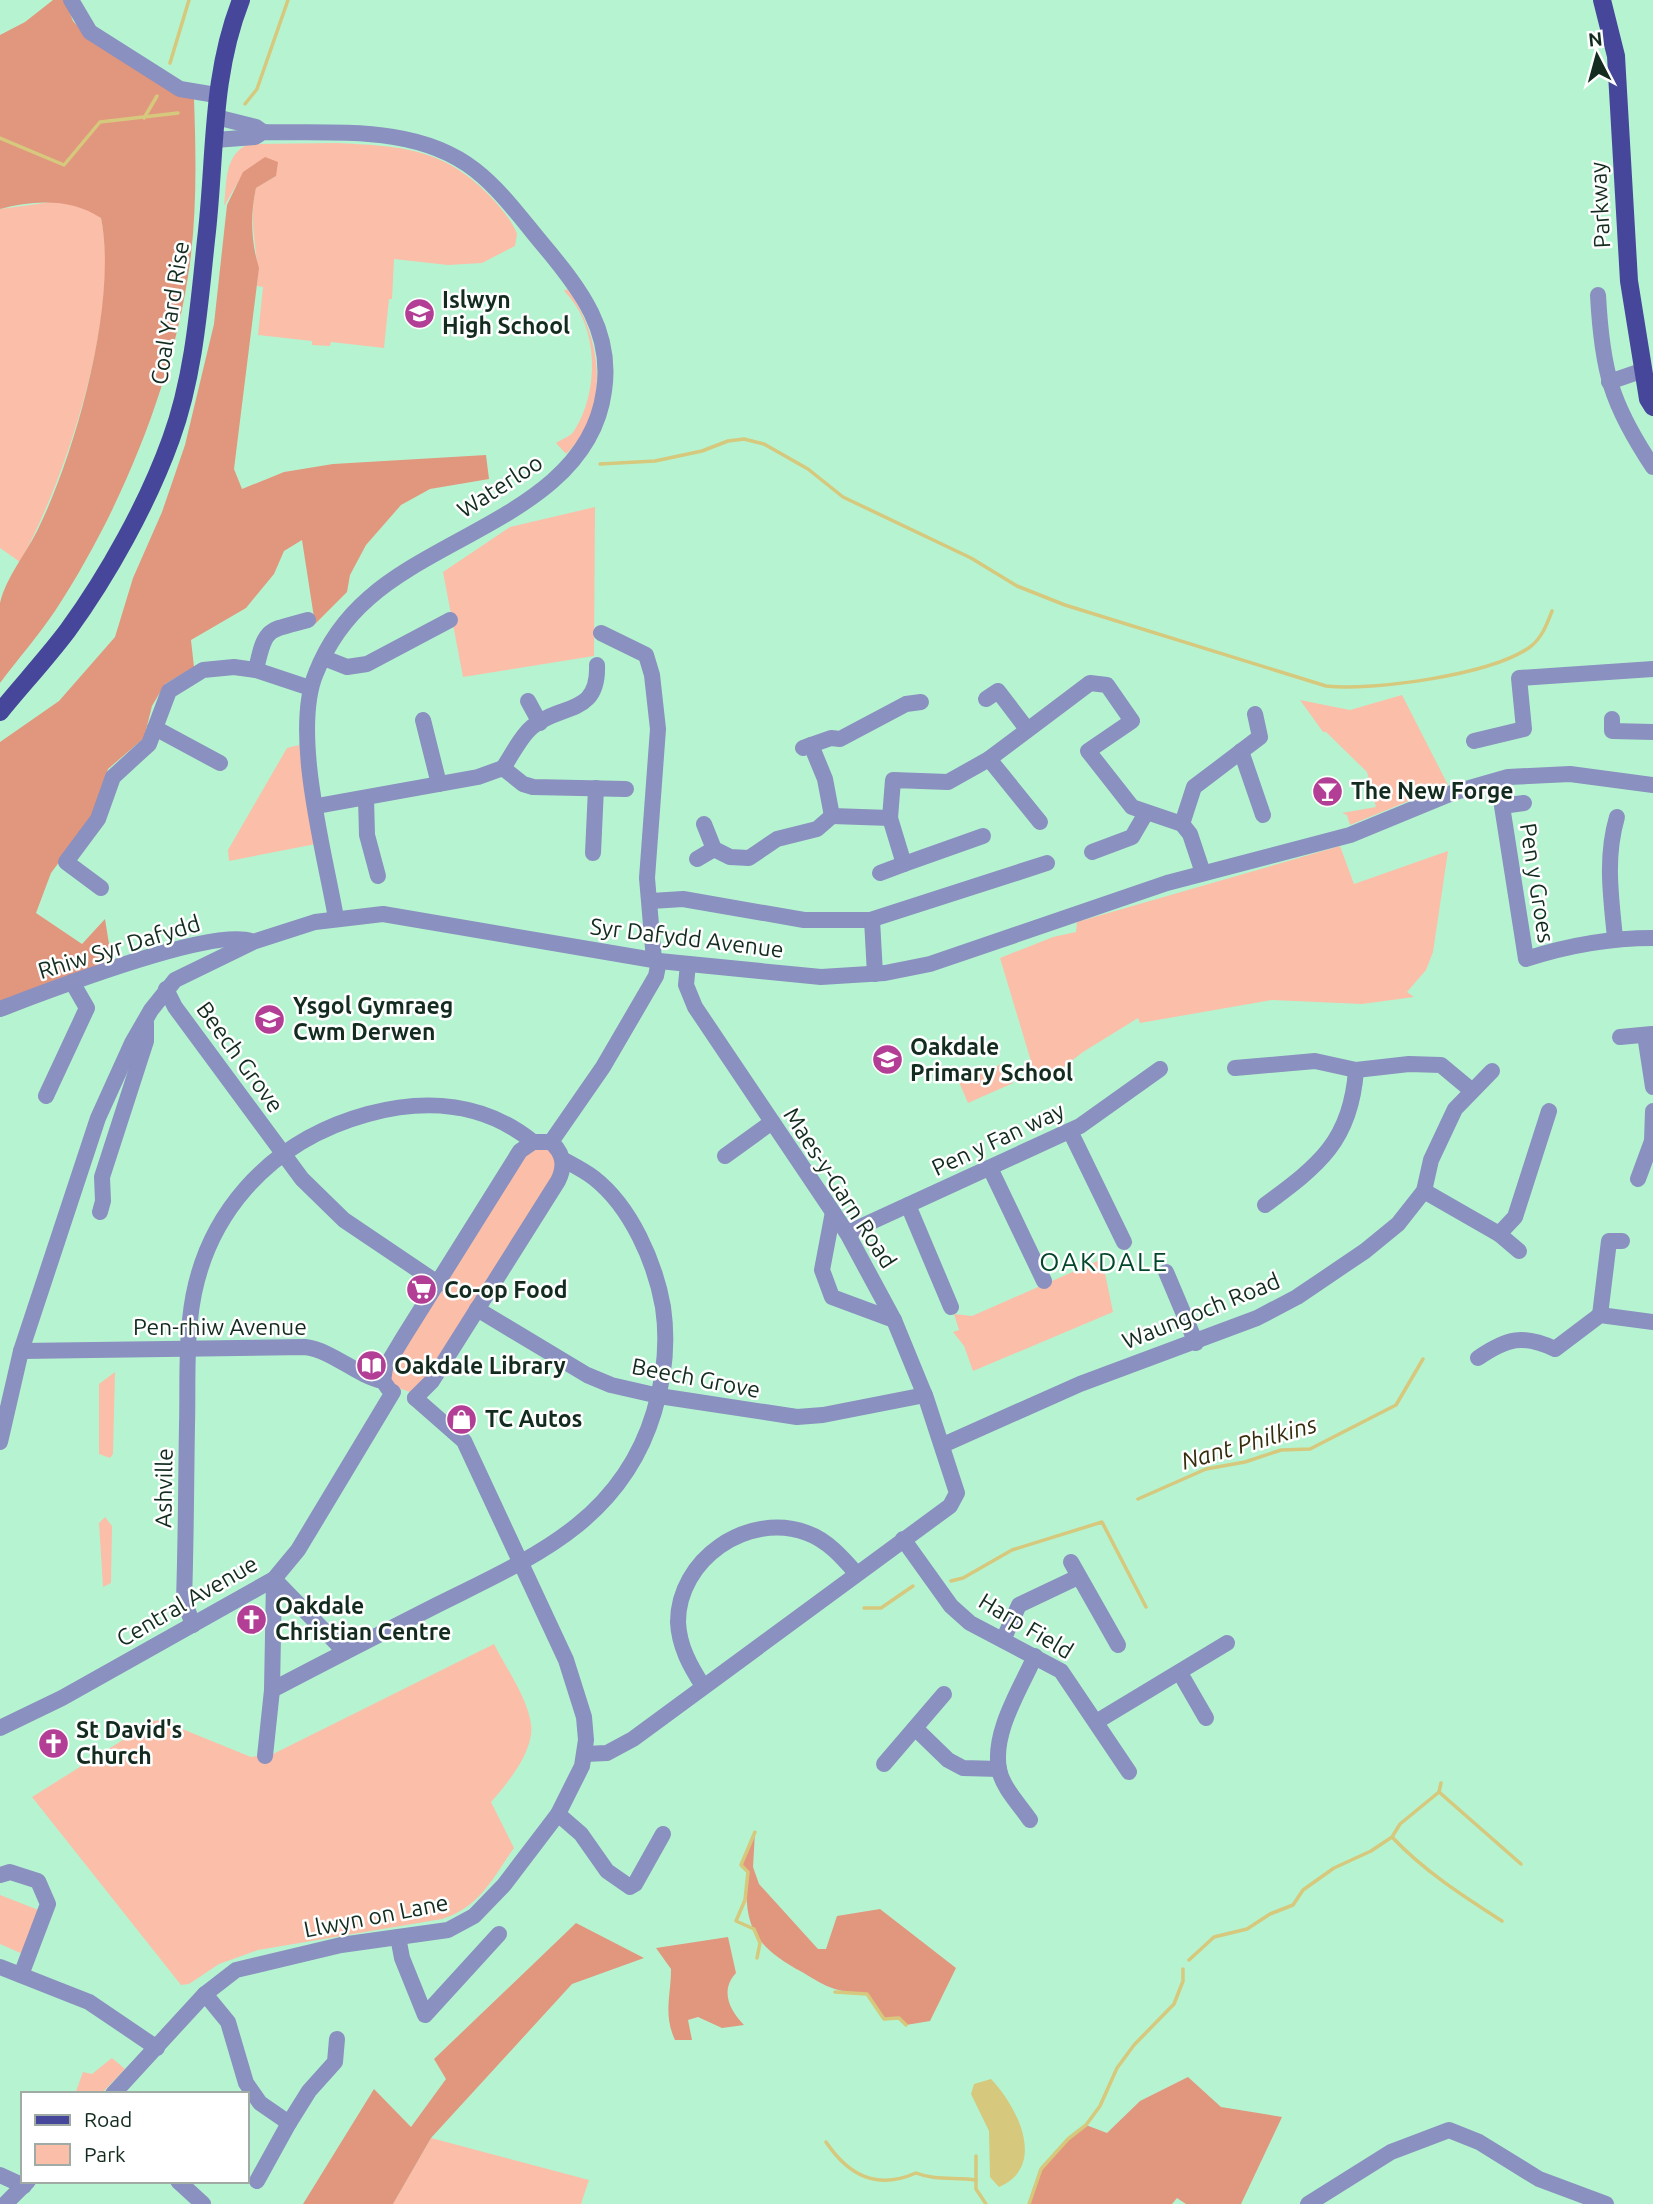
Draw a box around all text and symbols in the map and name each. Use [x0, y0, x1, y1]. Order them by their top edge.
north arrow [1562, 21, 1632, 91]
text: N [1587, 27, 1603, 51]
street label: Parkway [1585, 161, 1614, 249]
street label: Coal Yard Rise [146, 239, 193, 386]
place label: Islwyn High School [442, 287, 570, 338]
school or university icon: Islwyn High School [402, 296, 436, 330]
street label: Waterloo [453, 449, 547, 522]
bar icon: The New Forge [1311, 774, 1345, 808]
place label: The New Forge [1351, 778, 1513, 803]
street label: Pen y Groes [1516, 821, 1559, 945]
street label: Rhiw Syr Dafydd [35, 910, 203, 983]
street label: Syr Dafydd Avenue [589, 913, 785, 962]
place label: Ysgol Gymraeg Cwm Derwen [293, 993, 453, 1044]
street label: Beech Grove [192, 997, 289, 1117]
school or university icon: Ysgol Gymraeg Cwm Derwen [253, 1002, 287, 1036]
place label: Oakdale Primary School [910, 1034, 1073, 1085]
school or university icon: Oakdale Primary School [870, 1043, 904, 1077]
street label: Pen y Fan way [928, 1097, 1068, 1180]
street label: Maes-y-Garn Road [779, 1103, 902, 1273]
district label: OAKDALE [1039, 1247, 1169, 1276]
street label: Waungoch Road [1118, 1268, 1283, 1354]
supermarket icon: Co-op Food [404, 1273, 438, 1307]
place label: Co-op Food [444, 1277, 568, 1302]
street label: Pen-rhiw Avenue [133, 1314, 307, 1339]
library icon: Oakdale Library [354, 1349, 388, 1383]
place label: Oakdale Library [394, 1353, 566, 1378]
street label: Beech Grove [630, 1353, 762, 1402]
shop icon: TC Autos [445, 1402, 479, 1436]
place label: TC Autos [485, 1406, 582, 1431]
water label: Nant Philkins [1178, 1410, 1320, 1475]
street label: Ashville [150, 1448, 177, 1528]
street label: Central Avenue [112, 1550, 262, 1651]
street label: Harp Field [975, 1588, 1078, 1663]
place label: Oakdale Christian Centre [275, 1593, 451, 1644]
church icon: Oakdale Christian Centre [235, 1602, 269, 1636]
place label: St David's Church [76, 1717, 182, 1768]
church icon: St David's Church [36, 1726, 70, 1760]
street label: Llwyn on Lane [302, 1889, 450, 1942]
legend [21, 2092, 248, 2183]
text: Road [84, 2107, 132, 2131]
text: Park [84, 2142, 126, 2166]

